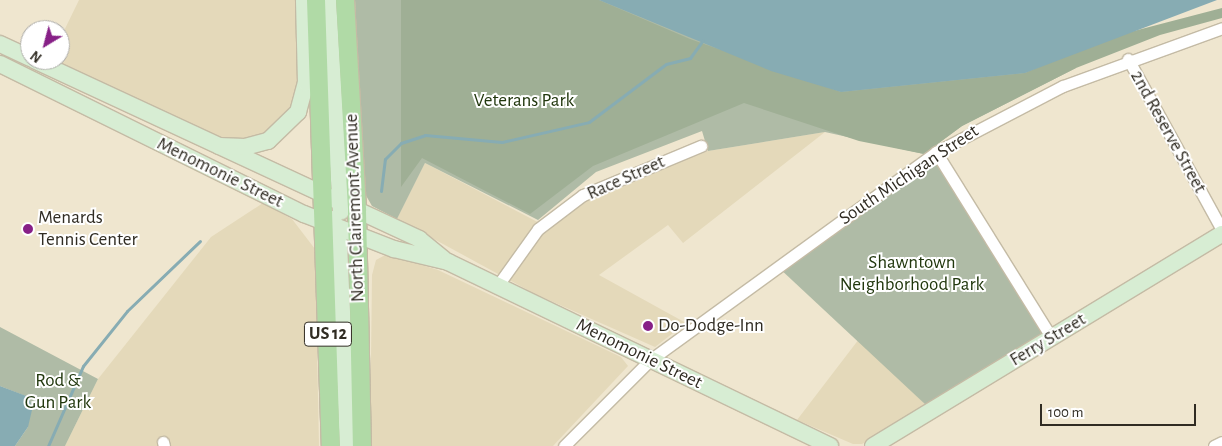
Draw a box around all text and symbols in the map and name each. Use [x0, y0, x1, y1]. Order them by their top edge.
north arrow [20, 20, 70, 70]
text: N [28, 48, 45, 65]
street label: 2nd Reserve Street [1125, 67, 1211, 197]
park label: Veterans Park [474, 90, 574, 112]
street label: North Clairemont Avenue [340, 113, 370, 303]
street label: South Michigan Street [835, 120, 983, 230]
street label: Menomonie Street [153, 133, 287, 213]
street label: Race Street [584, 151, 668, 205]
place label: Menards Tennis Center [38, 207, 138, 251]
marker: Menards Tennis Center [22, 223, 34, 235]
park label: Shawntown Neighborhood Park [840, 252, 984, 296]
street label: Ferry Street [1006, 308, 1090, 372]
street label: Menomonie Street [572, 314, 706, 394]
place label: Do-Dodge-Inn [658, 315, 764, 337]
road number: US 12 [303, 318, 353, 349]
marker: Do-Dodge-Inn [642, 320, 654, 332]
park label: Rod & Gun Park [25, 370, 91, 414]
scale bar [1042, 394, 1198, 426]
text: 100 m [1048, 405, 1083, 420]

